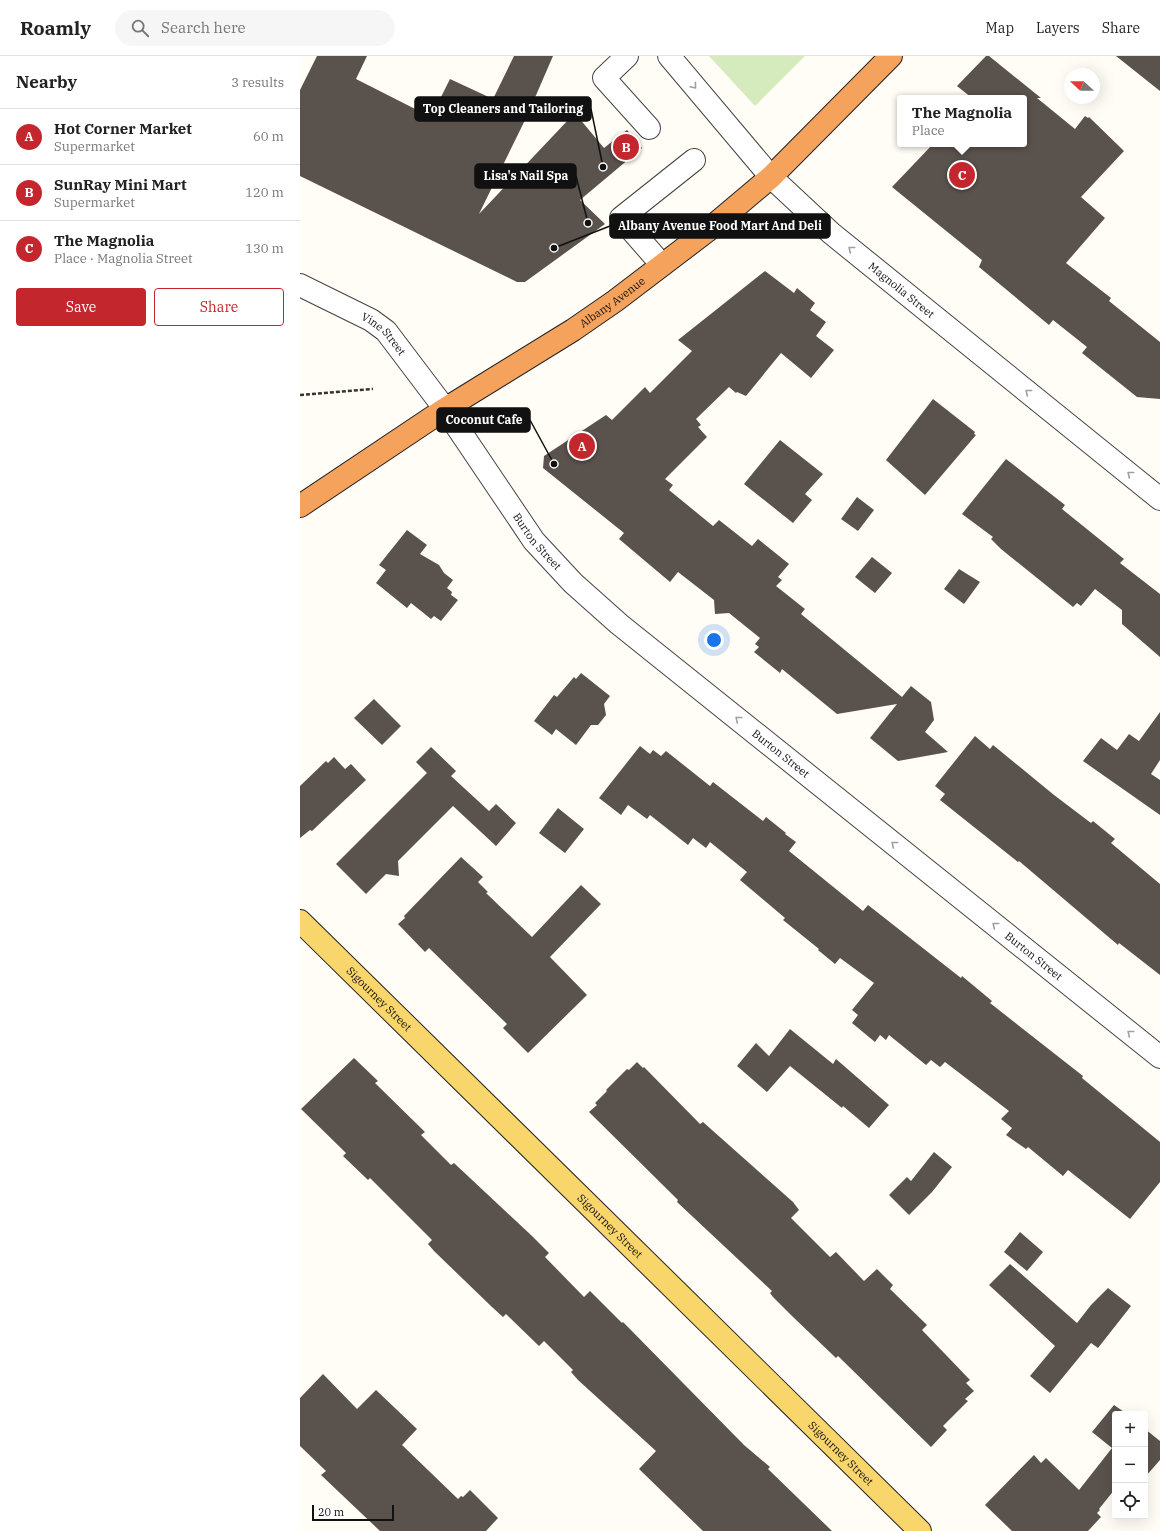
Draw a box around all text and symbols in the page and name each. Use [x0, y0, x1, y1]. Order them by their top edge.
search box [115, 10, 395, 46]
text: Roamly [20, 16, 91, 40]
icon: search [129, 17, 151, 39]
text: Search here [161, 18, 246, 37]
text: Map [986, 19, 1014, 37]
text: Layers [1036, 19, 1080, 37]
text: Share [1102, 19, 1140, 37]
north arrow [1064, 68, 1100, 104]
text: Nearby [16, 71, 77, 93]
text: 3 results [231, 74, 284, 91]
one-way arrow [689, 81, 696, 88]
popup [897, 95, 1027, 147]
callout: Top Cleaners and Tailoring [415, 97, 591, 121]
text: Top Cleaners and Tailoring [423, 101, 583, 116]
text: The Magnolia [912, 103, 1012, 122]
text: Hot Corner Market [54, 119, 192, 138]
text: Place [912, 122, 945, 139]
text: A [24, 128, 34, 145]
text: 60 m [253, 128, 284, 145]
pin: B [613, 132, 639, 162]
text: Supermarket [54, 138, 135, 155]
pin: C [949, 160, 975, 190]
callout: Lisa's Nail Spa [475, 164, 576, 188]
text: Lisa's Nail Spa [484, 168, 569, 183]
text: SunRay Mini Mart [54, 175, 187, 194]
text: B [24, 184, 34, 201]
text: 120 m [245, 184, 284, 201]
text: Supermarket [54, 194, 135, 211]
callout: Albany Avenue Food Mart And Deli [610, 214, 830, 238]
text: Albany Avenue Food Mart And Deli [618, 218, 822, 233]
text: The Magnolia [54, 231, 154, 250]
text: C [25, 240, 33, 257]
text: 130 m [245, 240, 284, 257]
one-way arrow [848, 247, 856, 254]
text: Place · Magnolia Street [54, 250, 193, 267]
street label: Magnolia Street [866, 259, 938, 321]
street label: Albany Avenue [577, 274, 648, 330]
button: Save [16, 288, 146, 326]
button: Share [154, 288, 284, 326]
street label: Vine Street [359, 309, 409, 358]
one-way arrow [1026, 390, 1033, 397]
callout: Coconut Cafe [437, 408, 530, 432]
text: Coconut Cafe [445, 412, 523, 427]
pin: A [569, 431, 595, 461]
one-way arrow [1127, 472, 1134, 479]
street label: Burton Street [510, 510, 564, 573]
your location [704, 630, 724, 650]
one-way arrow [735, 717, 742, 724]
street label: Burton Street [749, 726, 813, 781]
one-way arrow [891, 842, 898, 849]
one-way arrow [993, 923, 1000, 930]
street label: Burton Street [1002, 929, 1065, 983]
street label: Sigourney Street [344, 964, 415, 1034]
one-way arrow [1127, 1031, 1134, 1038]
street label: Sigourney Street [575, 1191, 646, 1261]
map controls [1112, 1411, 1148, 1519]
button: + [1112, 1411, 1148, 1447]
street label: Sigourney Street [805, 1418, 877, 1489]
button: − [1112, 1447, 1148, 1483]
button: locate [1112, 1483, 1148, 1519]
scale bar [312, 1503, 394, 1522]
text: 20 m [318, 1505, 344, 1519]

